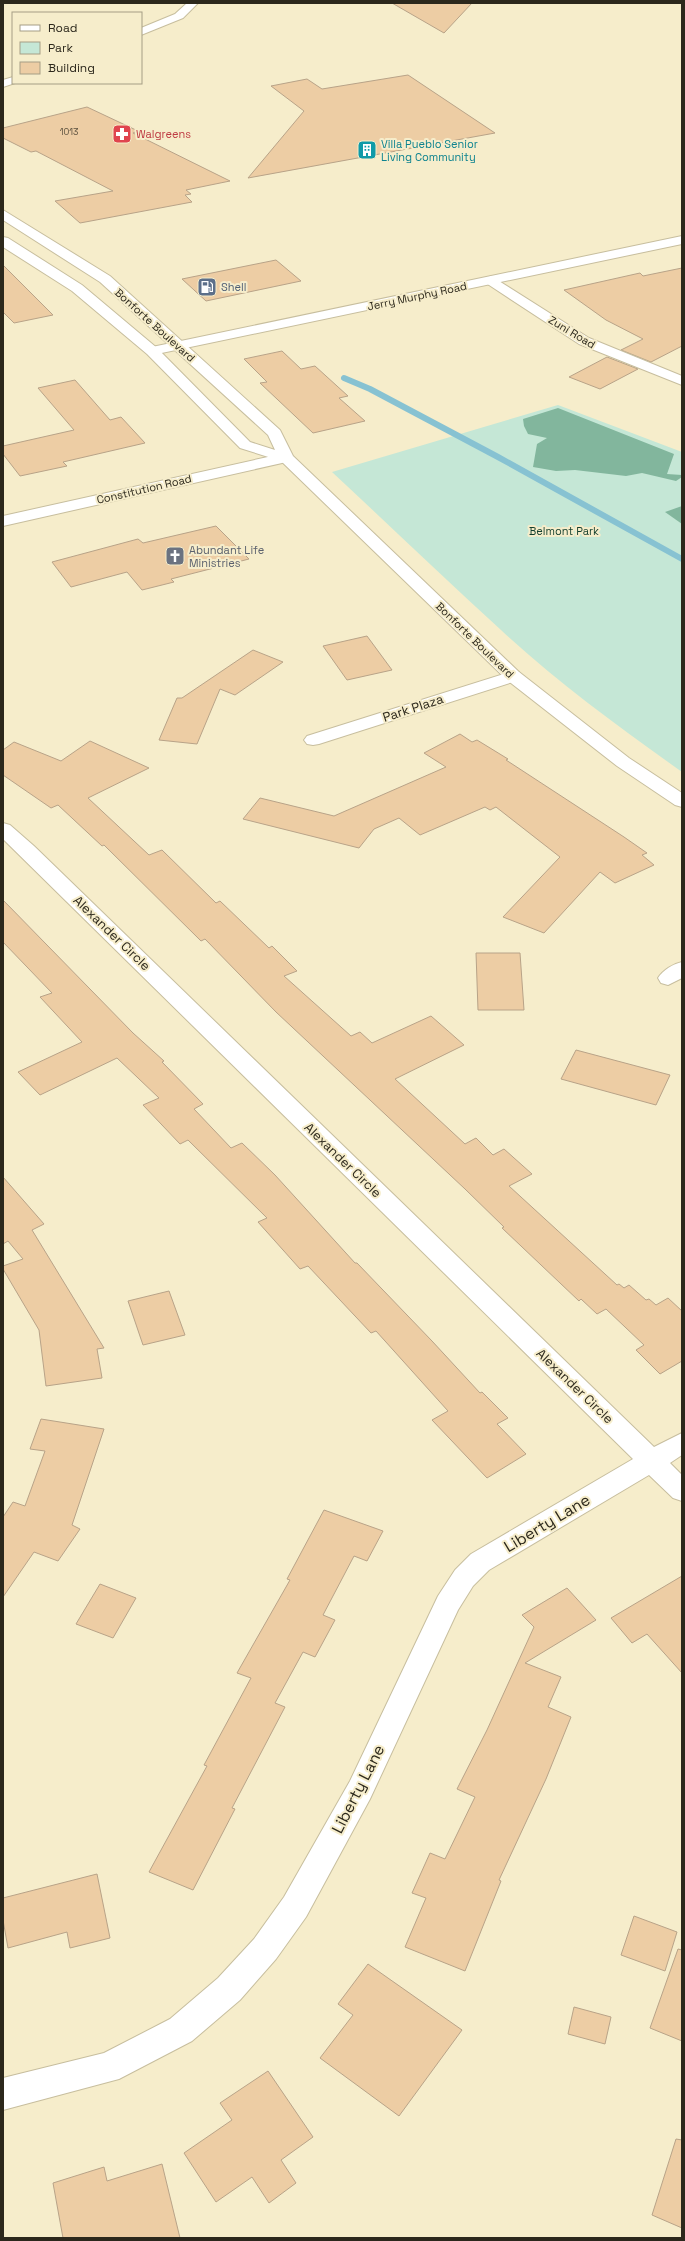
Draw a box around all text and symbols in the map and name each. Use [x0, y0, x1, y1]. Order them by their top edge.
legend [12, 12, 142, 84]
text: Road [48, 20, 77, 36]
text: Park [48, 40, 73, 56]
text: Building [48, 60, 95, 76]
pharmacy icon: Walgreens [111, 123, 133, 145]
house number: 1013 [60, 126, 78, 138]
place label: Walgreens [136, 127, 191, 141]
place label: Villa Pueblo Senior Living Community [381, 137, 478, 164]
building icon: Villa Pueblo Senior Living Community [356, 139, 378, 161]
fuel station icon: Shell [196, 276, 218, 298]
street label: Jerry Murphy Road [366, 279, 468, 313]
place label: Shell [221, 280, 246, 294]
street label: Bonforte Boulevard [112, 285, 198, 365]
street label: Zuni Road [546, 313, 598, 351]
street label: Constitution Road [95, 471, 193, 507]
park label: Belmont Park [529, 524, 599, 538]
place label: Abundant Life Ministries [189, 543, 264, 570]
church icon: Abundant Life Ministries [164, 545, 186, 567]
street label: Bonforte Boulevard [433, 599, 517, 681]
street label: Park Plaza [380, 690, 446, 726]
street label: Alexander Circle [70, 892, 154, 974]
street label: Alexander Circle [301, 1119, 385, 1201]
street label: Alexander Circle [533, 1345, 617, 1427]
street label: Liberty Lane [500, 1489, 594, 1557]
street label: Liberty Lane [327, 1741, 389, 1837]

